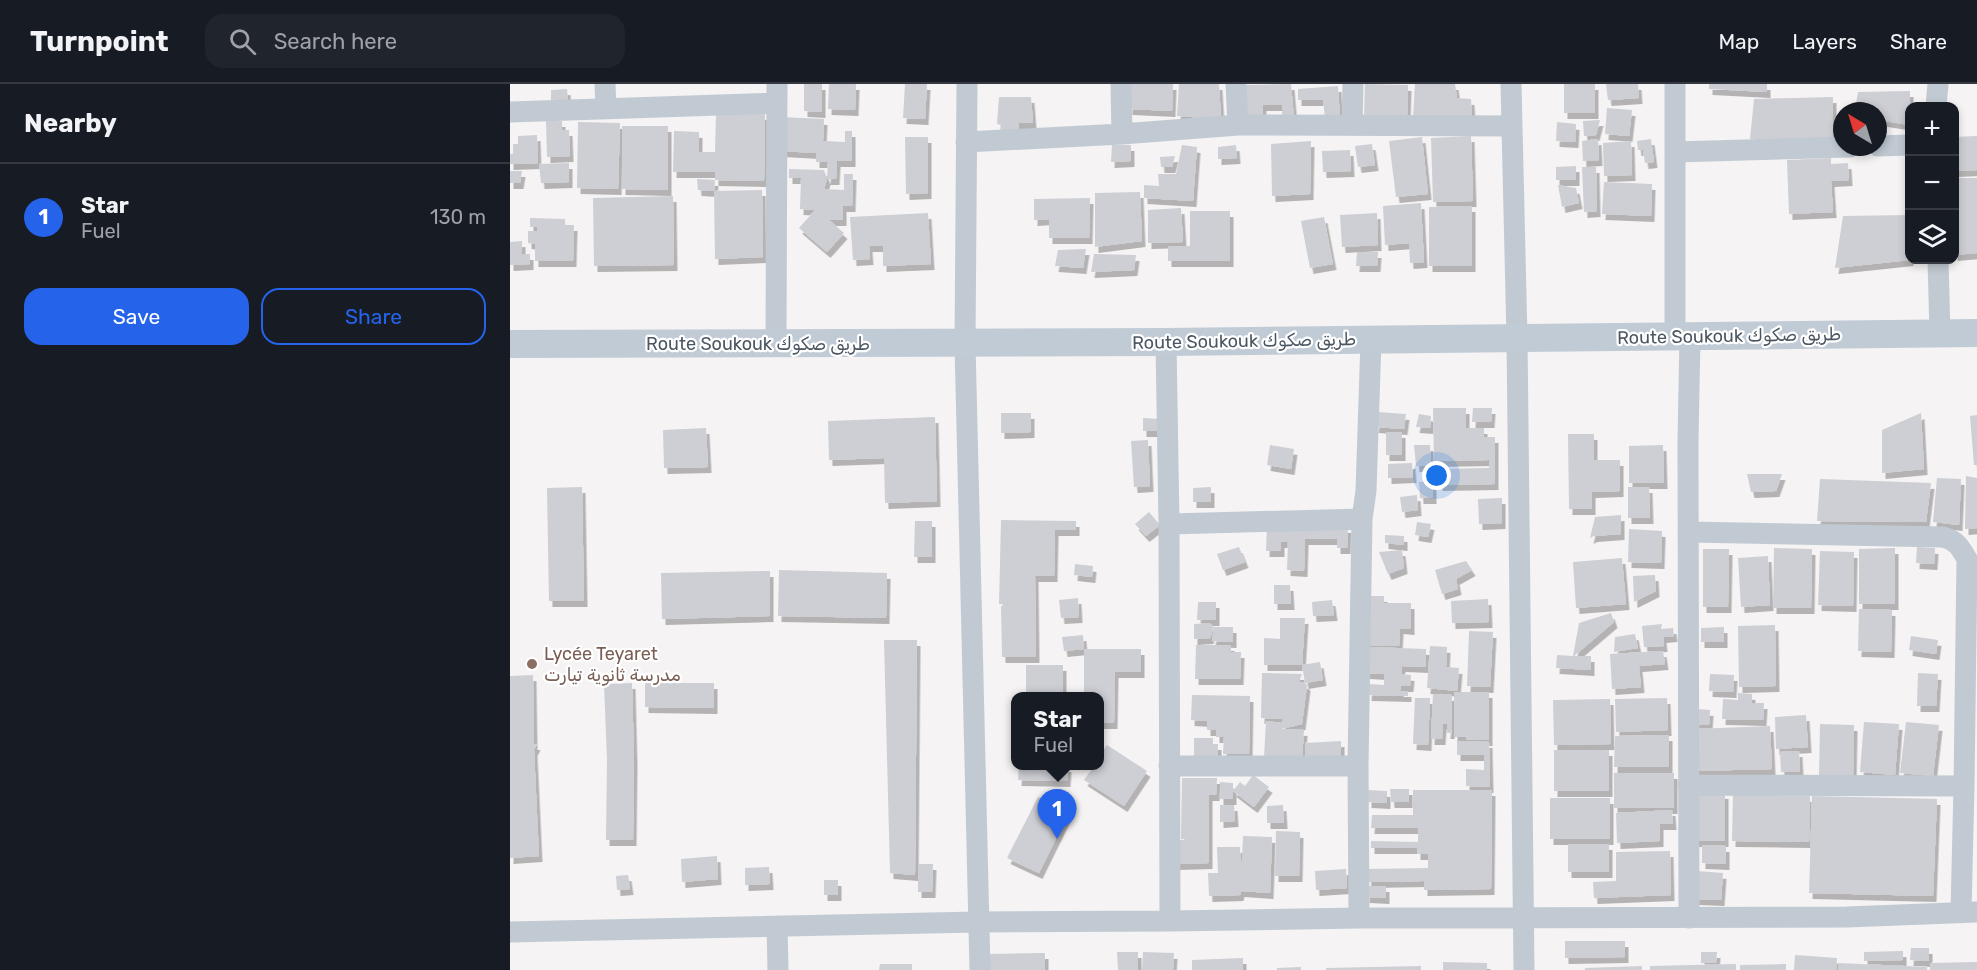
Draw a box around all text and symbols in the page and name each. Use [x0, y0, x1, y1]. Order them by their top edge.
search box [205, 14, 625, 68]
text: Turnpoint [30, 25, 169, 58]
icon: search [226, 25, 259, 58]
text: Search here [274, 28, 397, 55]
text: Map [1718, 29, 1759, 54]
text: Layers [1792, 29, 1857, 54]
text: Share [1890, 29, 1947, 54]
north arrow [1833, 102, 1887, 156]
map controls [1905, 102, 1959, 264]
button: + [1905, 102, 1959, 156]
text: Nearby [24, 108, 117, 139]
button: − [1905, 156, 1959, 210]
text: Star [81, 192, 129, 219]
text: 1 [39, 205, 48, 229]
text: 130 m [430, 205, 486, 229]
button: layers [1905, 210, 1959, 264]
text: Fuel [81, 219, 121, 243]
button: Save [24, 288, 249, 345]
button: Share [261, 288, 486, 345]
street label: Route Soukouk طريق صكوك [1617, 323, 1841, 349]
street label: Route Soukouk طريق صكوك [1132, 328, 1356, 354]
street label: Route Soukouk طريق صكوك [646, 333, 870, 355]
your location [1422, 461, 1451, 490]
place label: Lycée Teyaret مدرسة ثانوية تيارت [544, 643, 681, 686]
marker: Lycée Teyaret مدرسة ثانوية تيارت [525, 657, 539, 671]
popup [1011, 692, 1104, 770]
text: Star [1034, 706, 1081, 733]
text: Fuel [1034, 733, 1073, 757]
pin: 1 [1038, 790, 1076, 839]

